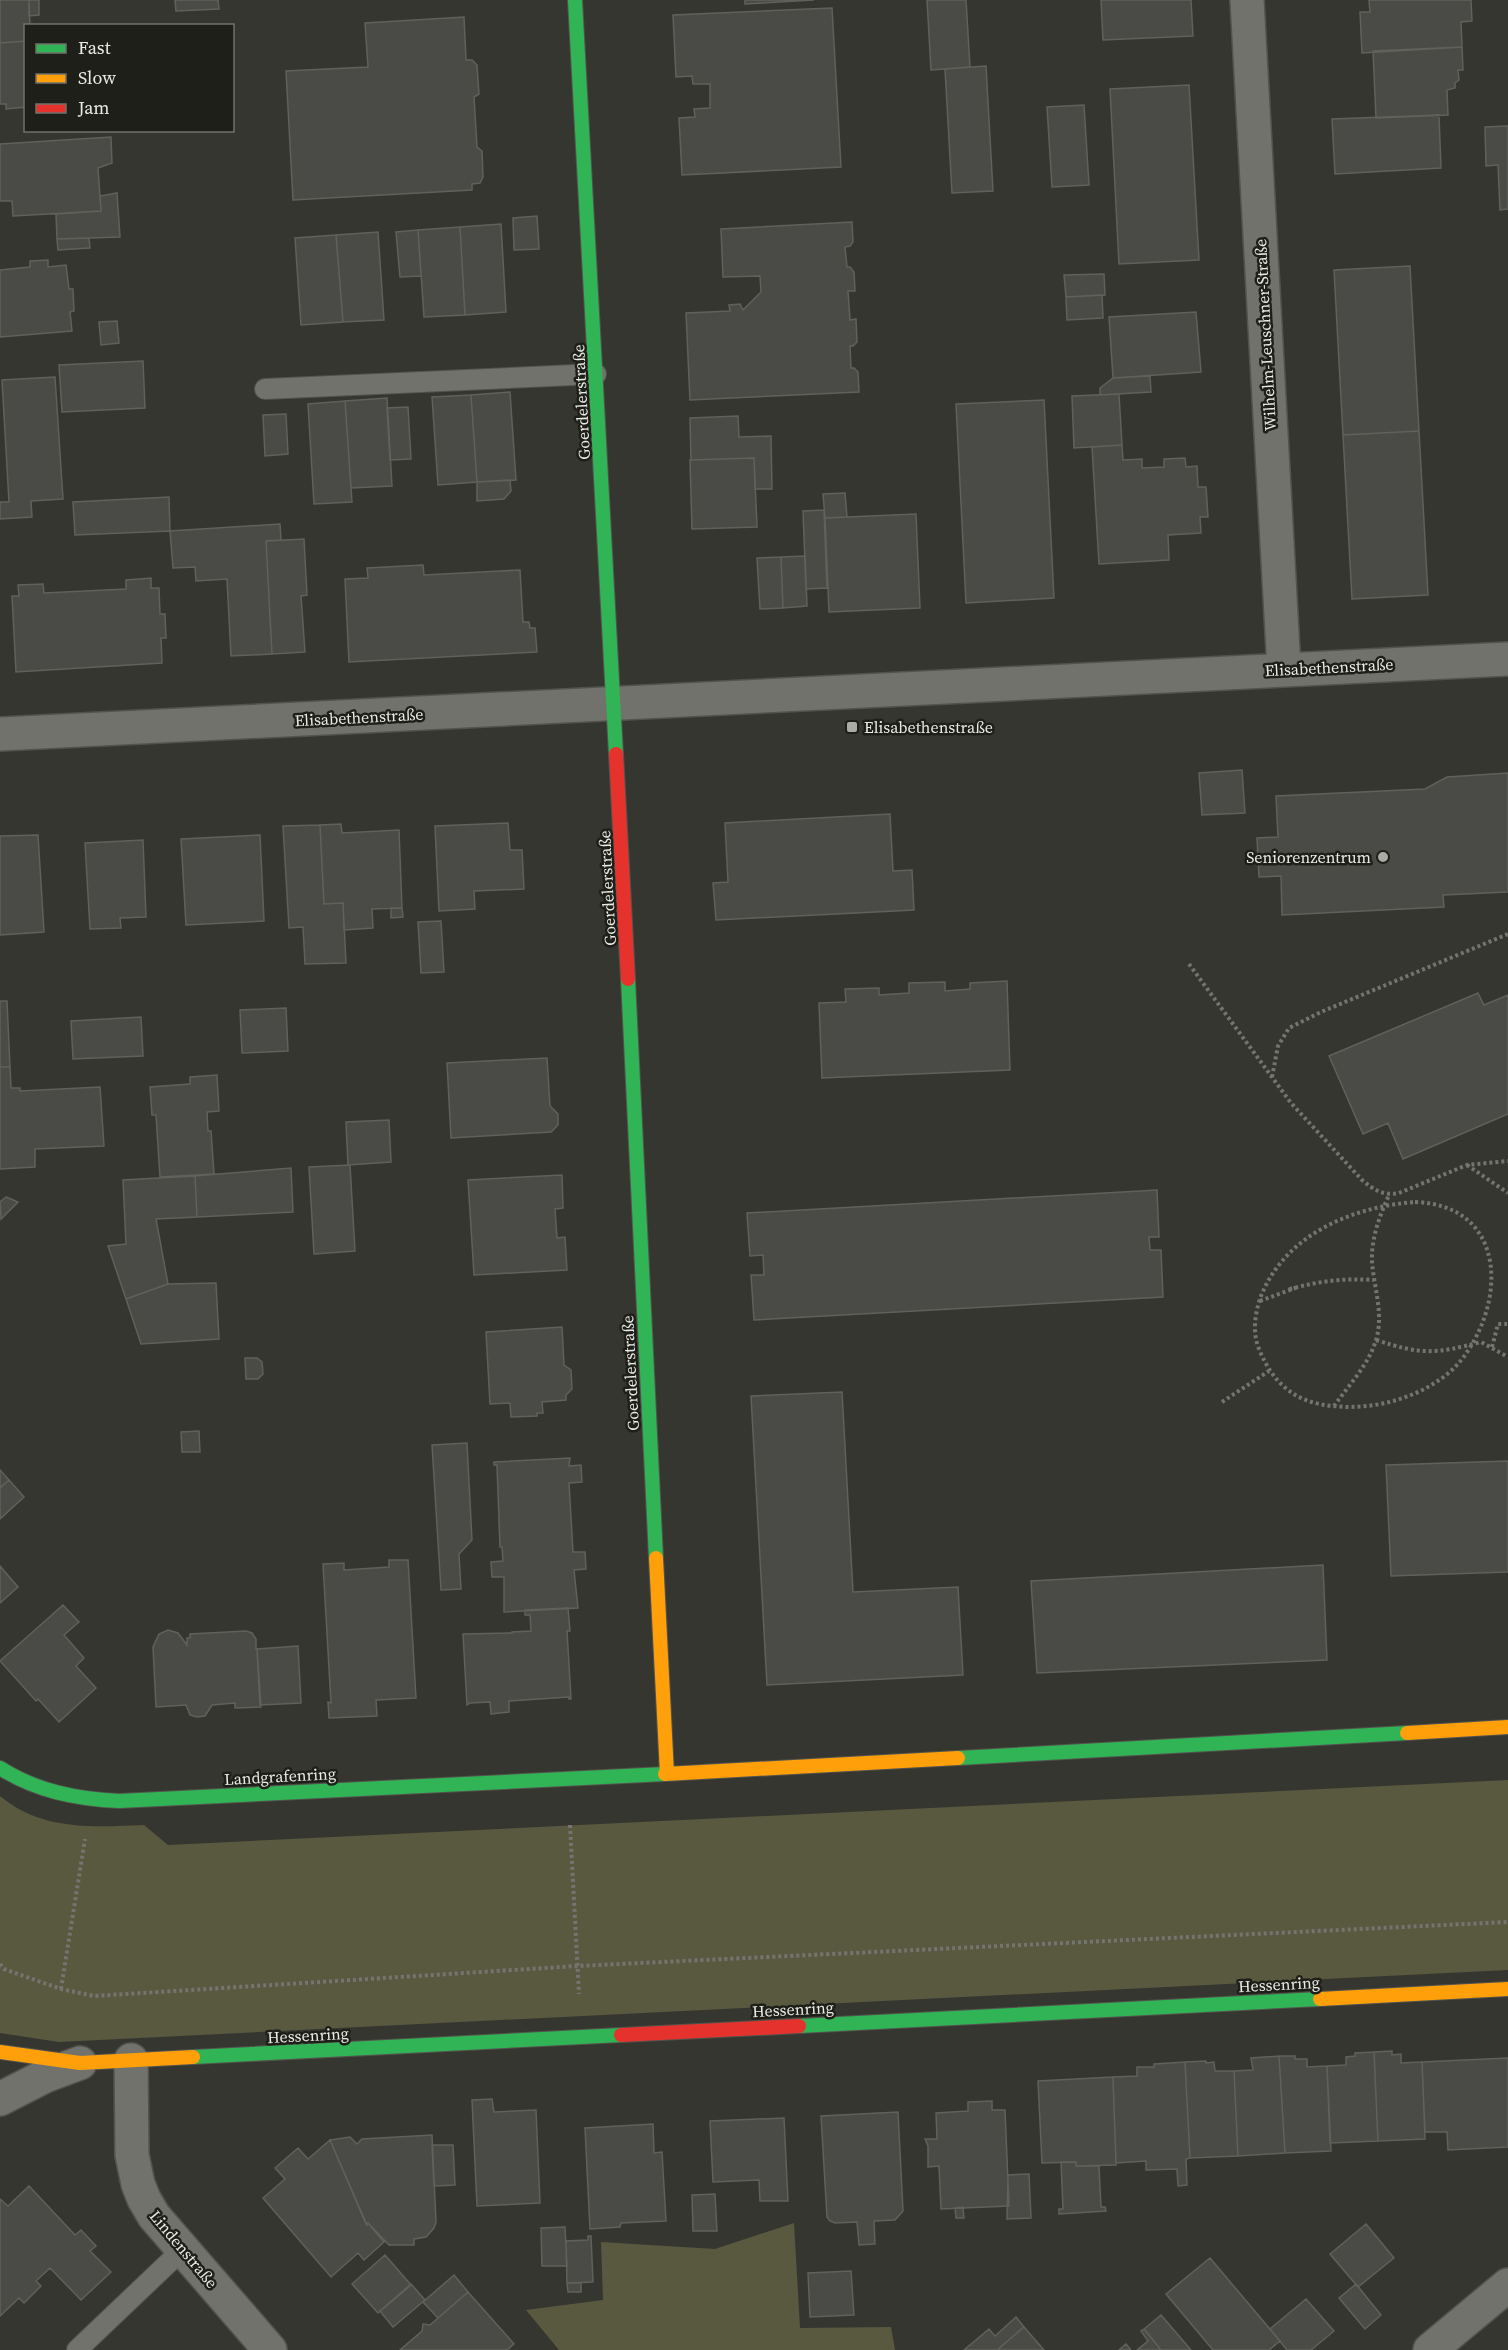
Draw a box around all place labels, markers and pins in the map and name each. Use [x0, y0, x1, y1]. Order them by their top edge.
place label: Elisabethenstraße [864, 716, 993, 738]
marker: Elisabethenstraße [845, 720, 859, 734]
place label: Seniorenzentrum [1246, 846, 1371, 868]
marker: Seniorenzentrum [1376, 850, 1390, 864]

